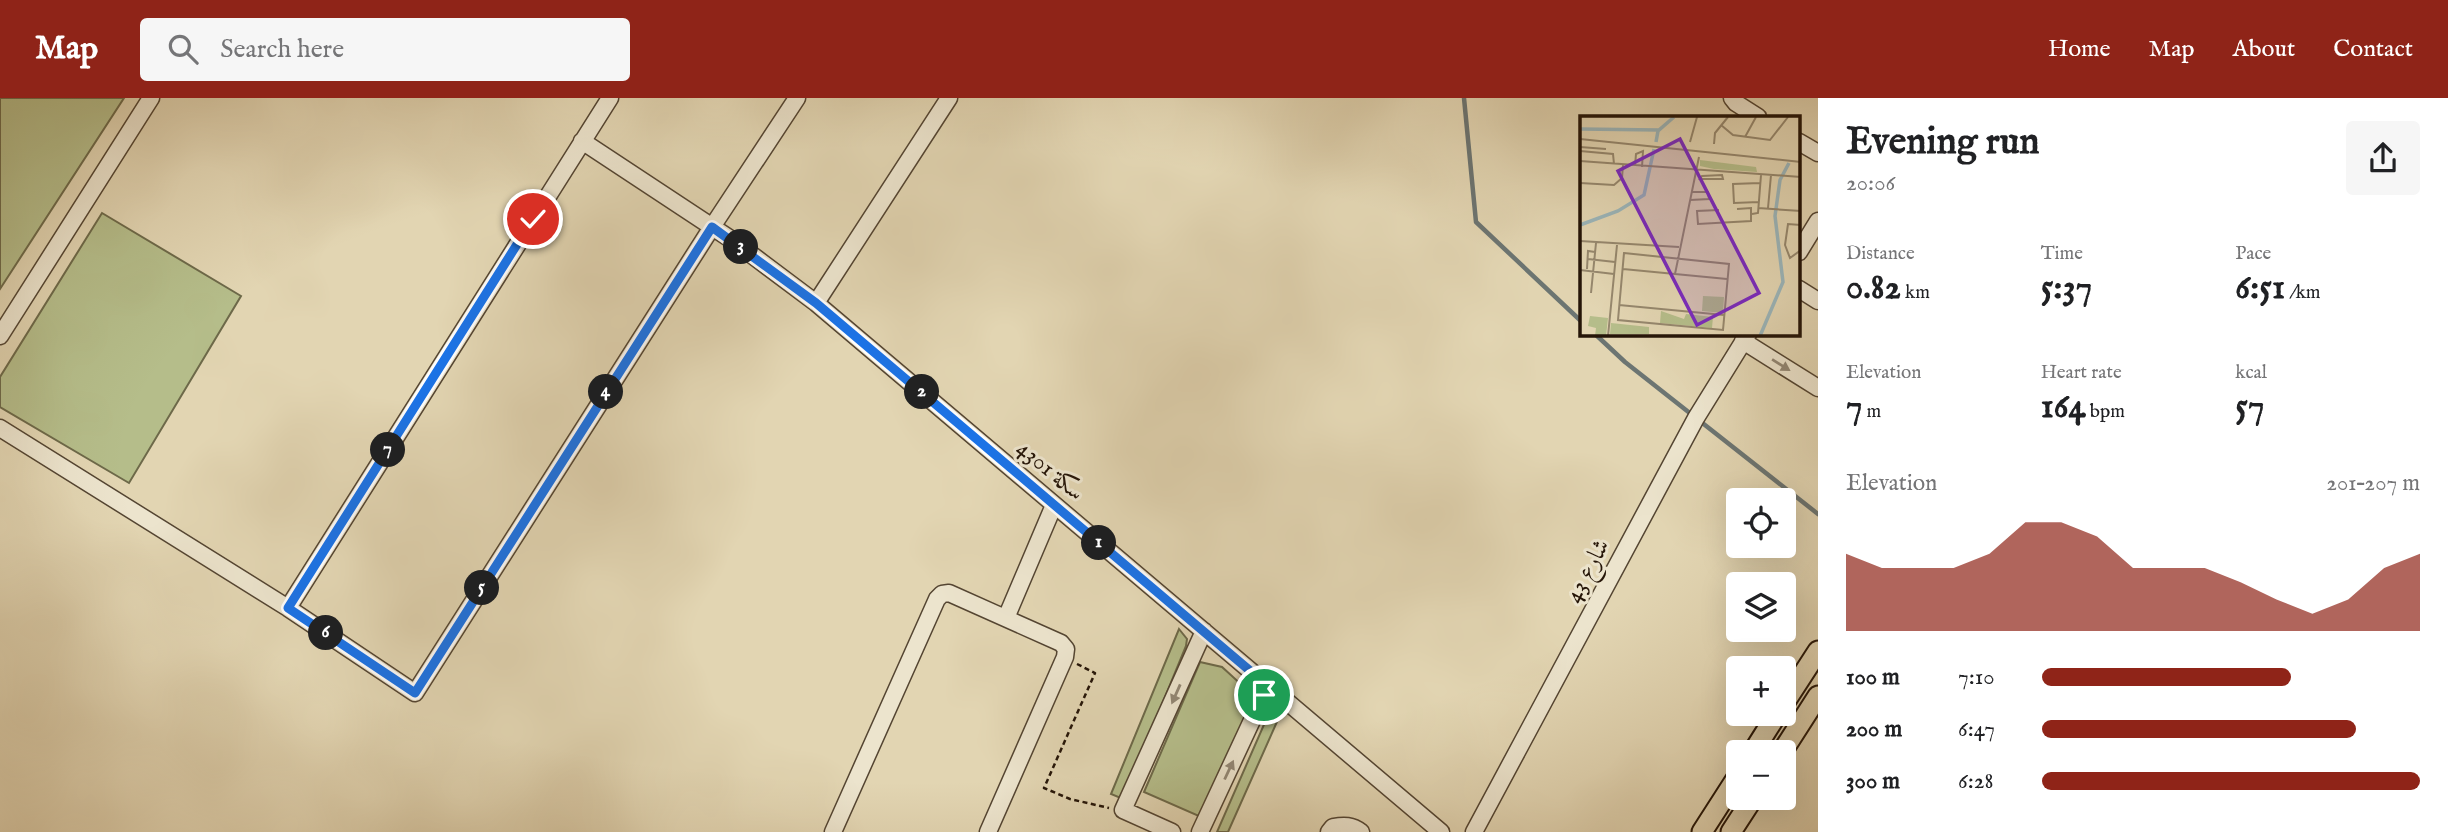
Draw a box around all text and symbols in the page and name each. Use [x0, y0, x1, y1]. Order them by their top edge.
search box [140, 18, 630, 81]
text: Map [35, 28, 98, 70]
icon: search [164, 30, 202, 68]
text: Search here [220, 33, 344, 66]
text: Home [2048, 34, 2111, 65]
text: Map [2149, 34, 2195, 65]
text: About [2233, 34, 2295, 65]
text: Contact [2333, 34, 2413, 65]
inset map [1580, 116, 1800, 336]
text: Evening run [1846, 119, 2040, 167]
button: share [2346, 121, 2420, 195]
text: 20:06 [1846, 169, 1895, 198]
pin [503, 189, 563, 249]
icon: check [514, 200, 552, 238]
pin: 3 [724, 230, 758, 264]
text: 3 [737, 234, 744, 258]
text: Distance [1846, 242, 1915, 266]
text: Time [2041, 242, 2083, 266]
text: Pace [2235, 242, 2271, 266]
text: 0.82 [1846, 266, 1901, 311]
text: 5:37 [2041, 266, 2092, 311]
text: 6:51 [2235, 266, 2285, 311]
text: km [1901, 281, 1930, 305]
text: /km [2285, 281, 2321, 305]
one-way arrow [1771, 358, 1790, 371]
text: Elevation [1846, 361, 1921, 385]
text: Heart rate [2041, 361, 2122, 385]
text: kcal [2235, 361, 2267, 385]
pin: 4 [588, 374, 624, 410]
pin: 2 [904, 374, 940, 410]
text: 4 [601, 379, 610, 403]
text: 2 [917, 379, 926, 403]
text: 7 [1846, 385, 1862, 430]
text: 164 [2041, 385, 2086, 430]
text: 57 [2235, 385, 2264, 430]
text: m [1862, 400, 1881, 424]
text: bpm [2086, 400, 2125, 424]
pin: 7 [370, 432, 406, 468]
street label: سكة 4301 [1010, 434, 1090, 508]
text: 7 [383, 437, 392, 461]
text: Elevation [1846, 469, 1937, 498]
text: 201–207 m [2326, 469, 2420, 498]
map controls [1726, 488, 1796, 810]
button: locate [1726, 488, 1796, 558]
pin: 1 [1082, 526, 1116, 560]
text: 1 [1095, 530, 1102, 554]
street label: شارع 43 [1558, 534, 1620, 610]
pin: 5 [464, 570, 500, 606]
button: layers [1726, 572, 1796, 642]
text: 5 [478, 575, 485, 599]
pin: 6 [308, 616, 344, 650]
text: 6 [321, 620, 330, 644]
button: + [1726, 656, 1796, 726]
text: 100 m [1846, 663, 1900, 692]
text: 7:10 [1958, 663, 1995, 692]
pin [1234, 665, 1294, 725]
icon: arrive [1245, 676, 1283, 714]
one-way arrow [1170, 683, 1181, 704]
text: 200 m [1846, 715, 1902, 744]
text: 6:47 [1958, 715, 1995, 744]
button: − [1726, 740, 1796, 810]
one-way arrow [1223, 760, 1235, 780]
text: 300 m [1846, 767, 1900, 796]
text: 6:28 [1958, 767, 1994, 796]

